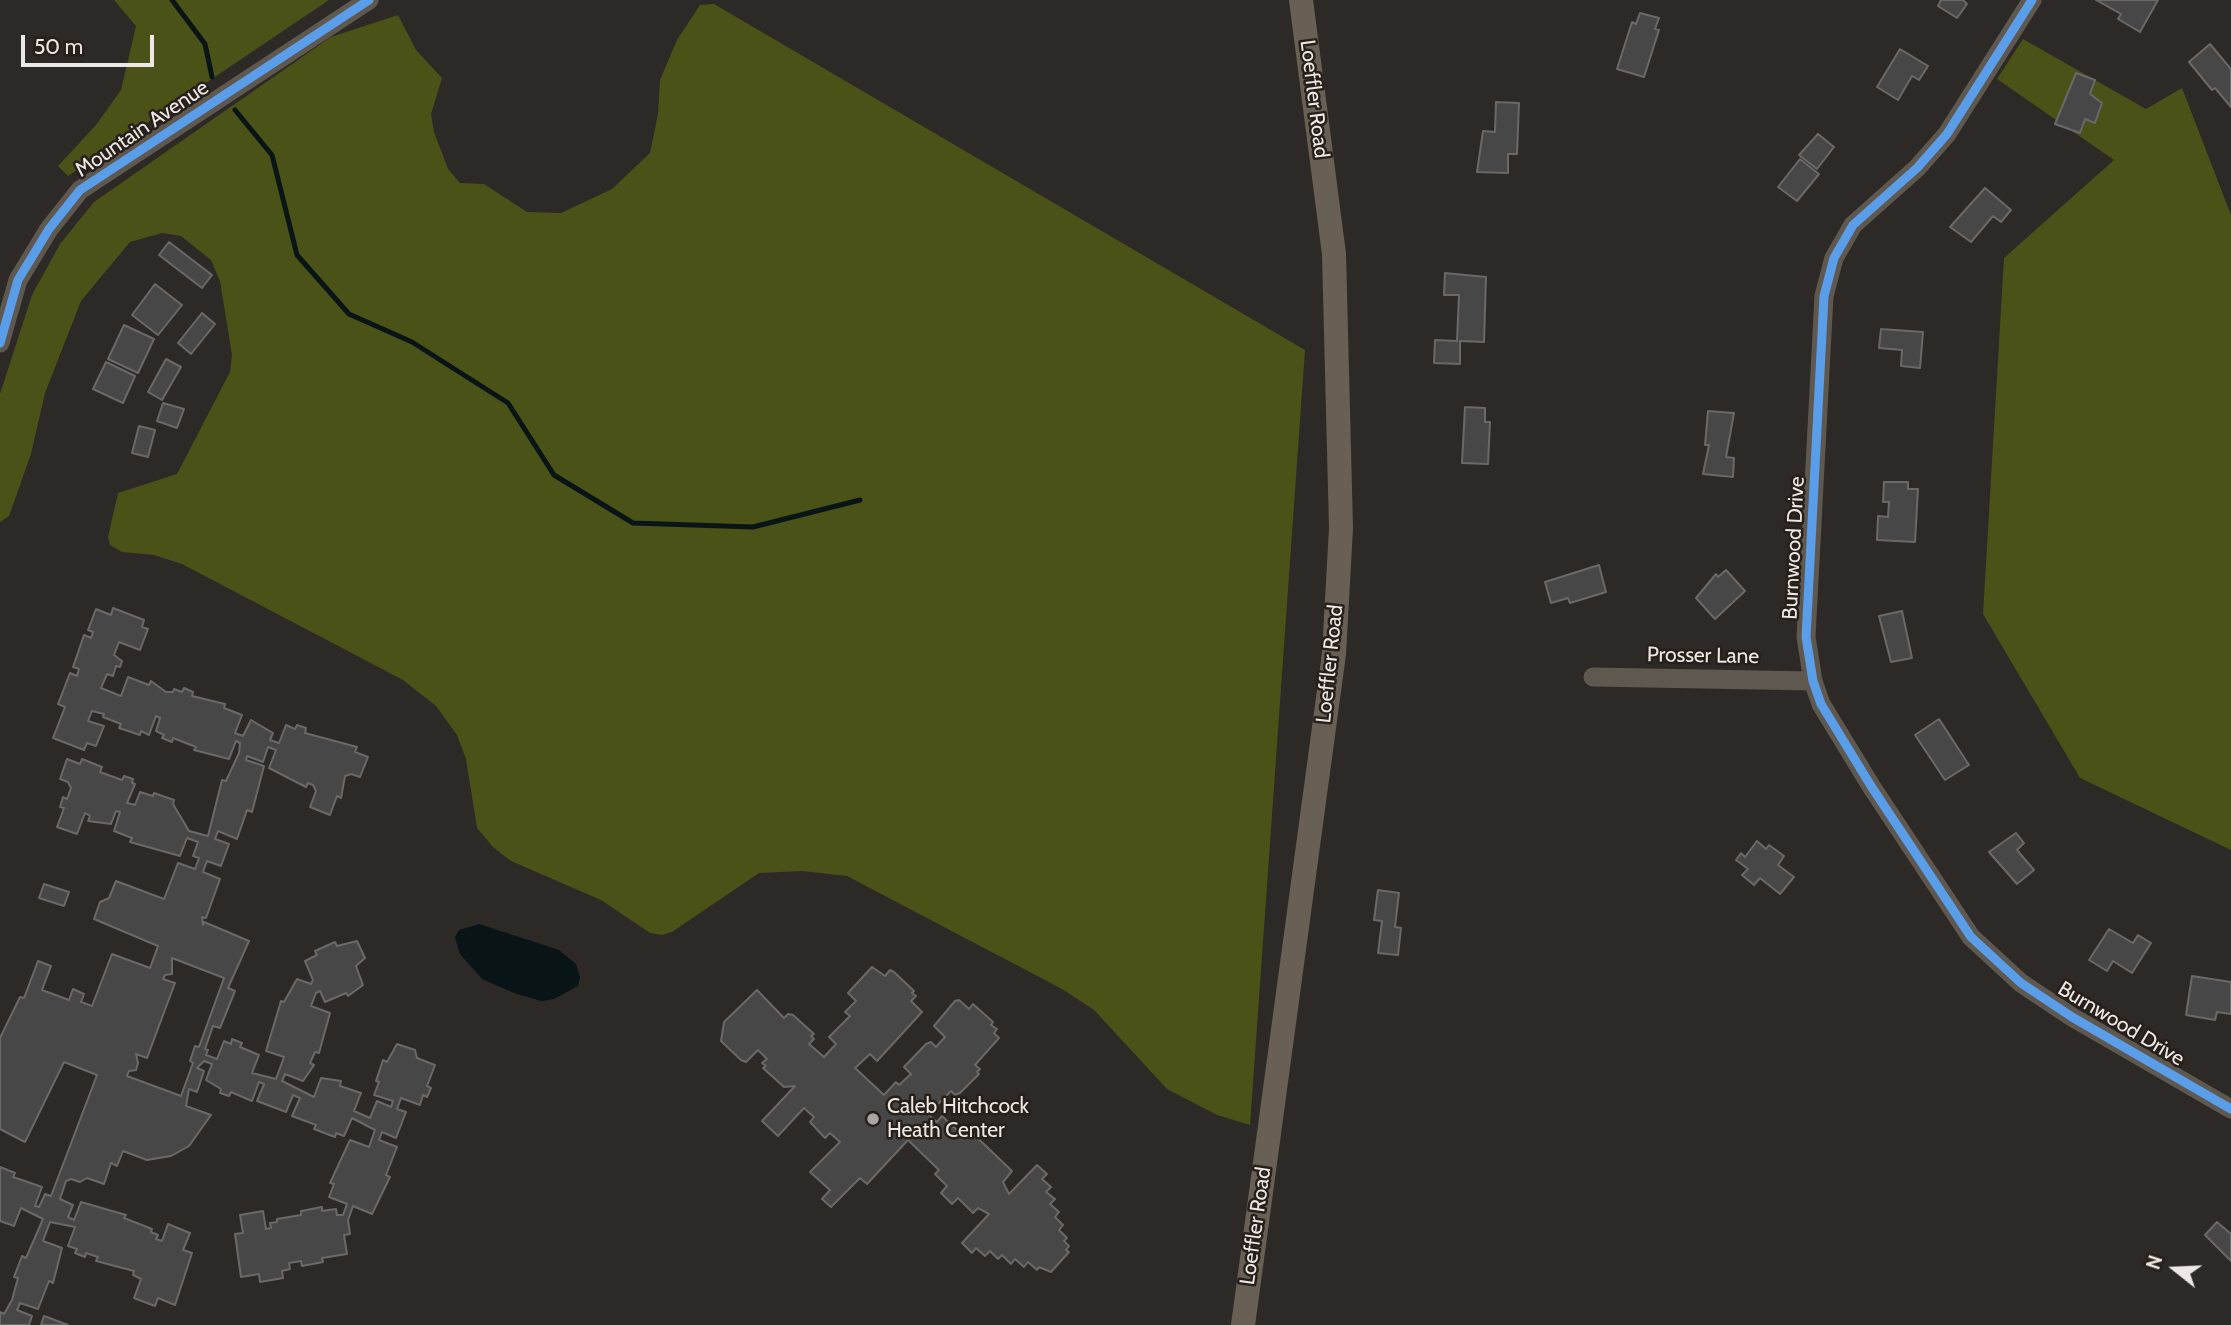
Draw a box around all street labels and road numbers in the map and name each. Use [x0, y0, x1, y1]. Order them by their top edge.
street label: Loeffler Road [1294, 38, 1334, 160]
street label: Mountain Avenue [70, 75, 214, 183]
street label: Burnwood Drive [1778, 476, 1810, 620]
street label: Loeffler Road [1311, 603, 1349, 725]
street label: Prosser Lane [1647, 642, 1759, 670]
street label: Burnwood Drive [2053, 976, 2189, 1072]
street label: Loeffler Road [1235, 1165, 1277, 1287]

